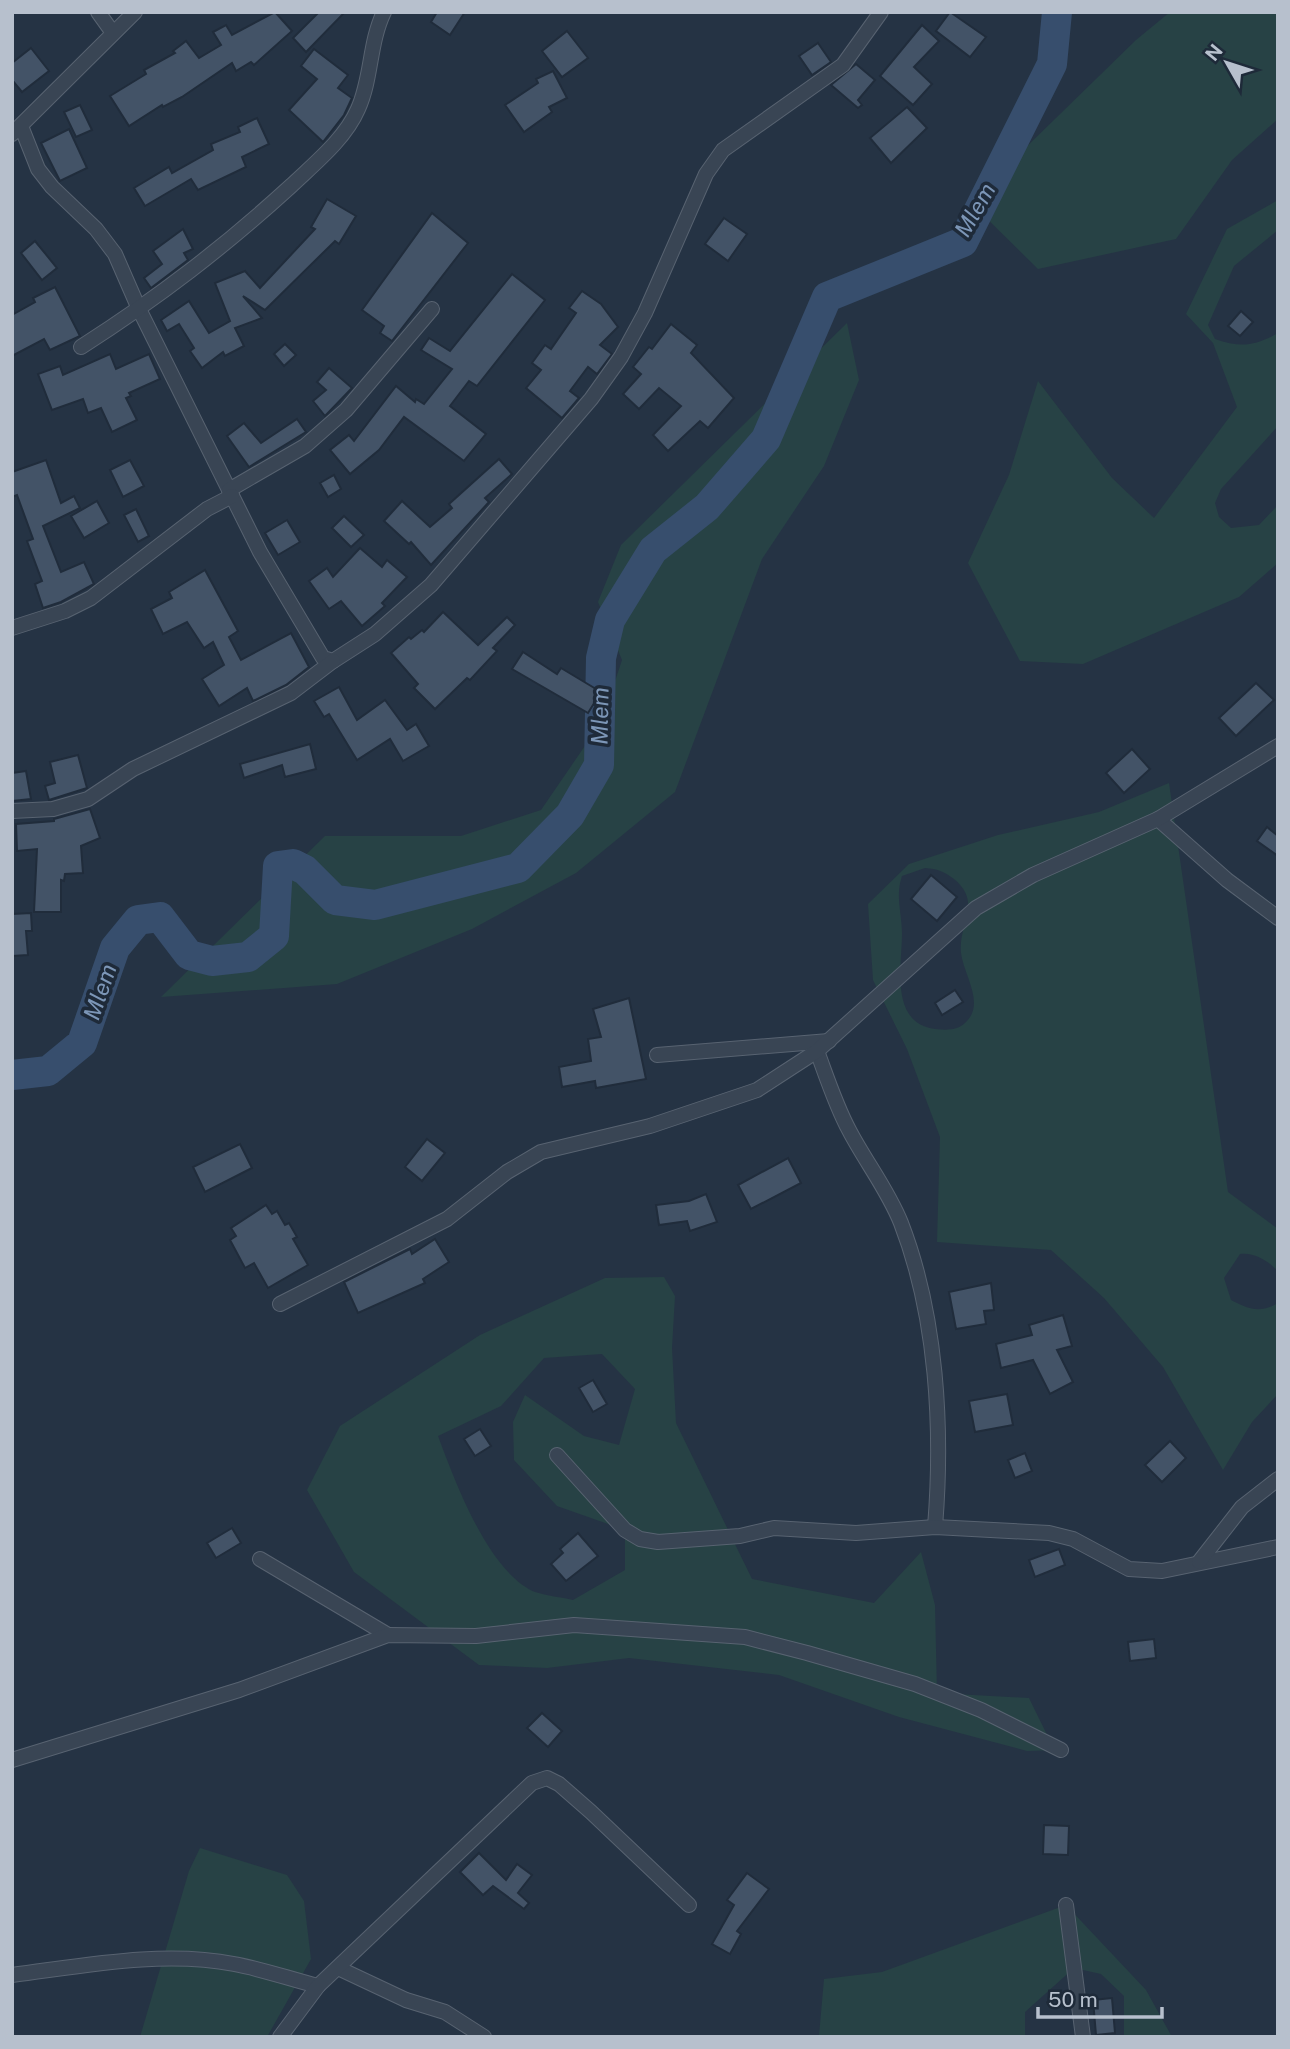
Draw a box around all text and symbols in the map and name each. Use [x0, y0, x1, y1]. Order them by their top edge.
north arrow [1192, 28, 1262, 98]
text: N [1201, 40, 1227, 65]
water label: Mlem [948, 178, 1001, 241]
water label: Mlem [586, 687, 614, 745]
water label: Mlem [77, 960, 122, 1023]
scale bar [1038, 1976, 1162, 2020]
text: 50 m [1048, 1987, 1098, 2012]

